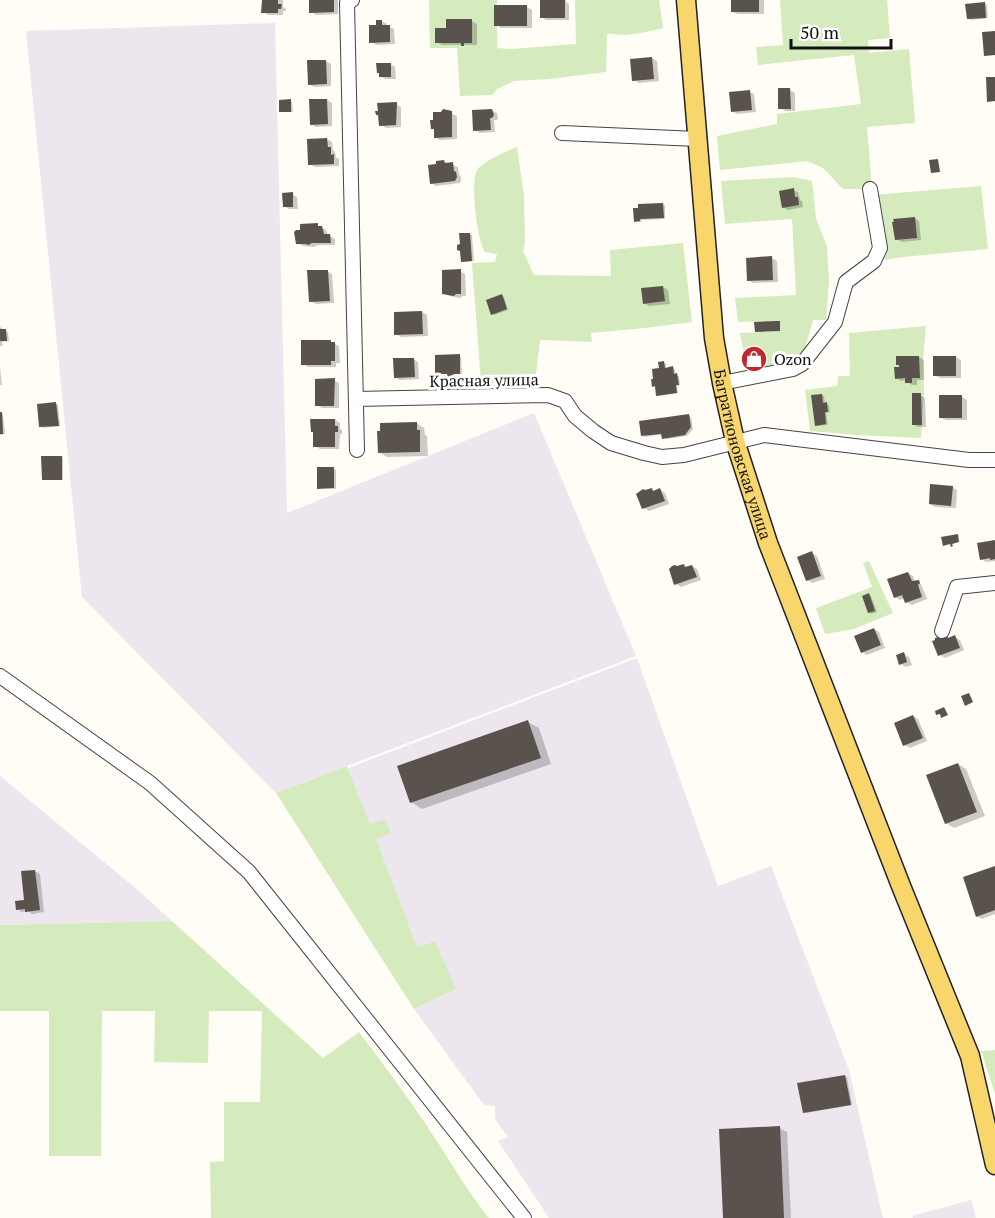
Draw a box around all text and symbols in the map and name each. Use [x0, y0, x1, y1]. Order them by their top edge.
scale bar [791, 12, 892, 50]
text: 50 m [800, 20, 840, 44]
shop icon: Ozon [739, 344, 769, 374]
place label: Ozon [774, 348, 812, 370]
street label: Багратионовская улица [709, 367, 777, 542]
street label: Красная улица [429, 368, 539, 392]

